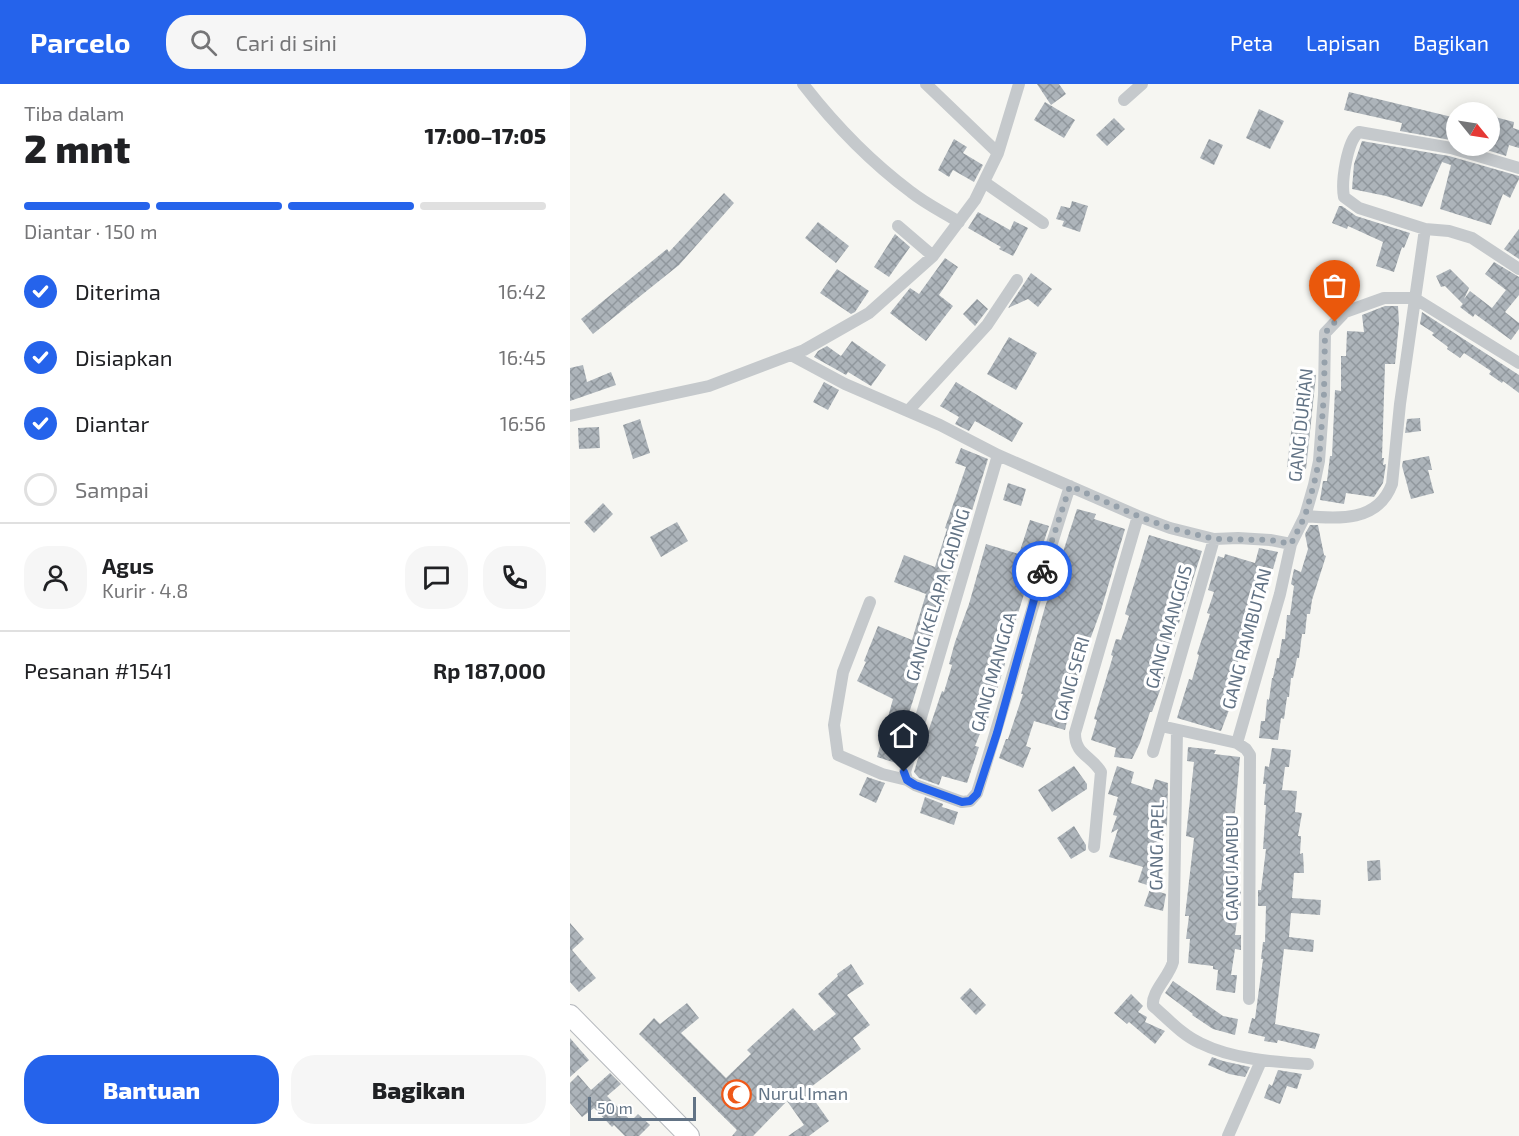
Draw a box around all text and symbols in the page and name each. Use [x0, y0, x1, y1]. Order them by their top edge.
search box [166, 15, 586, 69]
text: Parcelo [30, 25, 130, 59]
icon: search [187, 26, 220, 59]
text: Cari di sini [235, 29, 337, 55]
text: Peta [1230, 30, 1273, 55]
text: Lapisan [1306, 30, 1380, 55]
text: Bagikan [1413, 30, 1489, 55]
text: Tiba dalam [24, 101, 124, 125]
north arrow [1446, 102, 1500, 156]
map controls [1446, 102, 1500, 156]
text: 17:00–17:05 [425, 122, 546, 148]
text: 2 mnt [24, 124, 130, 171]
text: Diantar · 150 m [24, 219, 157, 243]
pin [1309, 260, 1360, 322]
icon: bag [1318, 269, 1351, 302]
icon: check [24, 275, 57, 308]
text: Diterima [75, 278, 161, 304]
text: 16:42 [498, 279, 546, 303]
icon: check [24, 341, 57, 374]
text: Disiapkan [75, 344, 173, 370]
text: 16:45 [499, 345, 546, 369]
street label: GANG DURIAN [1283, 367, 1317, 483]
icon: check [24, 407, 57, 440]
text: Diantar [75, 410, 149, 436]
text: 16:56 [500, 411, 546, 435]
text: Sampai [75, 476, 149, 502]
street label: GANG KELAPA GADING [900, 506, 974, 684]
courier [1012, 541, 1072, 601]
button: person [24, 546, 87, 609]
button: chat [405, 546, 468, 609]
button: phone [483, 546, 546, 609]
text: Agus [102, 552, 154, 578]
icon: bike [1026, 555, 1059, 588]
street label: GANG MANGGIS [1140, 562, 1196, 691]
street label: GANG RAMBUTAN [1217, 566, 1275, 712]
text: Kurir · 4.8 [102, 578, 188, 602]
street label: GANG MANGGA [965, 608, 1021, 734]
street label: GANG SERI [1049, 634, 1094, 723]
text: Pesanan #1541 [24, 657, 172, 683]
text: Rp 187,000 [433, 657, 546, 683]
pin [878, 710, 929, 772]
icon: home [887, 719, 920, 752]
street label: GANG APEL [1144, 799, 1168, 891]
street label: GANG JAMBU [1220, 815, 1242, 921]
button: Bantuan [24, 1055, 279, 1124]
button: Bagikan [291, 1055, 546, 1124]
mosque icon: Nurul Iman [721, 1078, 753, 1110]
place label: Nurul Iman [758, 1082, 848, 1104]
scale bar [588, 1094, 696, 1122]
text: 50 m [597, 1098, 633, 1117]

